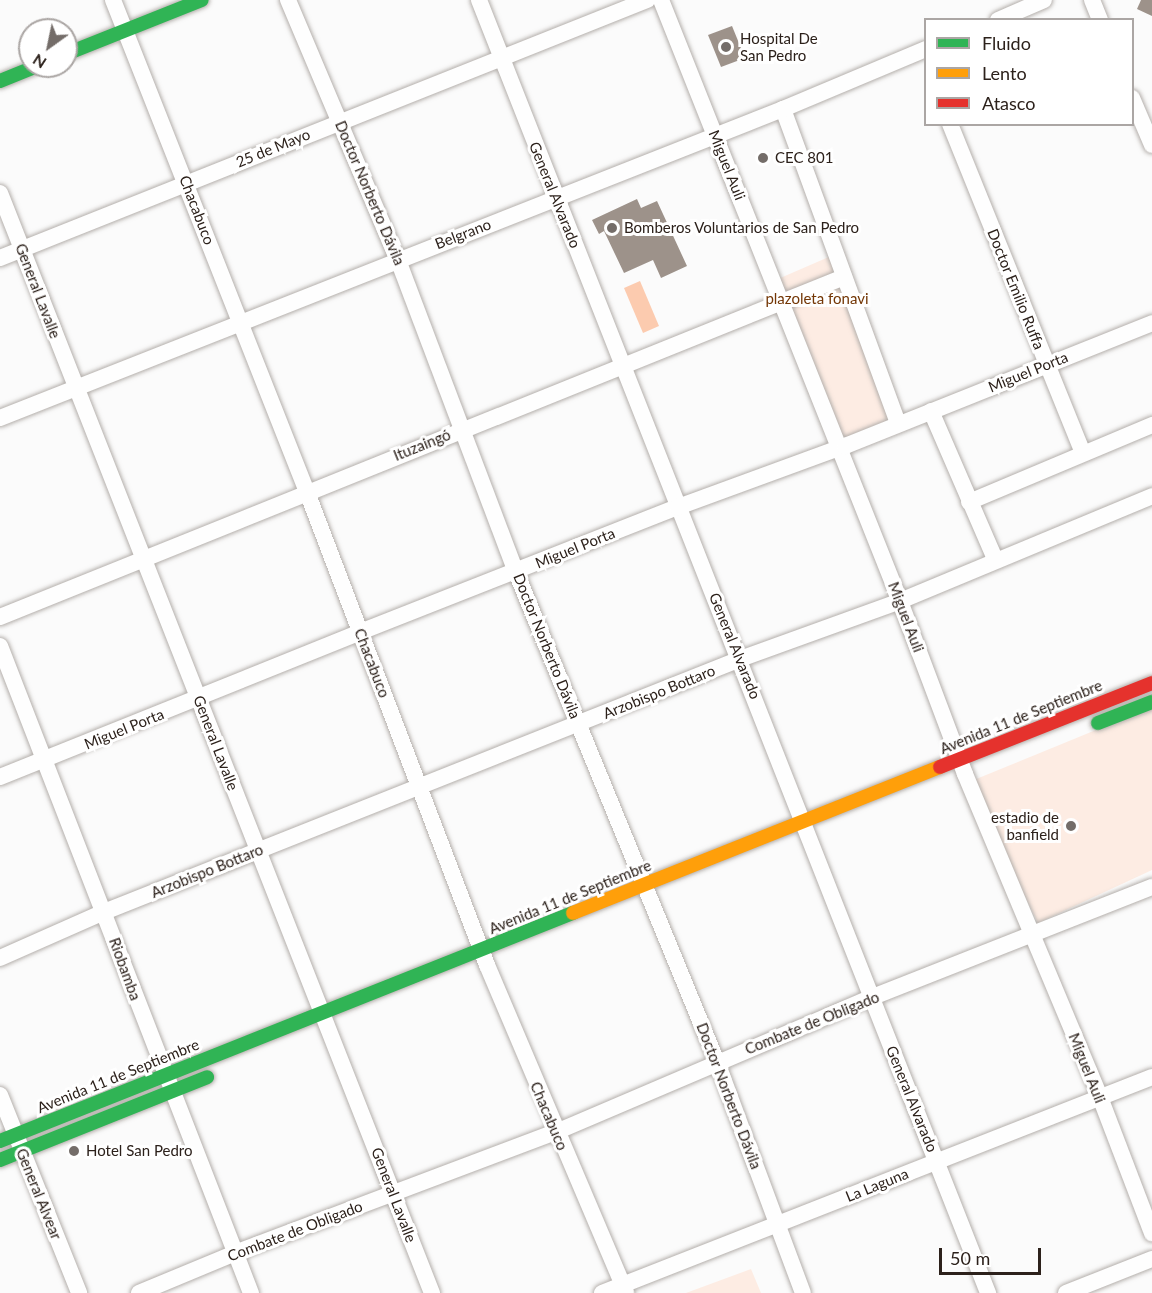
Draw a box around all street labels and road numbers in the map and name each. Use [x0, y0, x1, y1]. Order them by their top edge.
street label: Doctor Norberto Dávila [331, 118, 409, 268]
street label: 25 de Mayo [233, 125, 313, 171]
street label: Miguel Auli [705, 127, 749, 203]
street label: General Alvarado [525, 139, 585, 251]
street label: Chacabuco [176, 173, 218, 247]
street label: Belgrano [432, 215, 494, 253]
street label: Doctor Emilio Ruffa [984, 226, 1048, 352]
street label: General Lavalle [12, 241, 64, 341]
street label: Miguel Porta [986, 348, 1070, 396]
street label: Ituzaingó [391, 425, 453, 465]
street label: Miguel Porta [533, 524, 617, 572]
street label: Doctor Norberto Dávila [510, 570, 584, 722]
street label: Miguel Auli [884, 579, 928, 655]
street label: General Alvarado [705, 590, 765, 702]
street label: Chacabuco [351, 626, 393, 700]
street label: Arzobispo Bottaro [600, 661, 718, 723]
street label: Avenida 11 de Septiembre [937, 676, 1105, 758]
street label: General Lavalle [190, 693, 242, 793]
street label: Miguel Porta [82, 705, 166, 753]
street label: Arzobispo Bottaro [148, 840, 266, 902]
street label: Avenida 11 de Septiembre [486, 856, 654, 938]
street label: Riobamba [105, 935, 145, 1003]
street label: Combate de Obligado [742, 988, 882, 1058]
street label: Doctor Norberto Dávila [693, 1020, 765, 1172]
street label: Miguel Auli [1065, 1030, 1109, 1106]
street label: Avenida 11 de Septiembre [34, 1035, 202, 1117]
street label: General Alvarado [882, 1043, 942, 1155]
street label: Chacabuco [527, 1079, 571, 1153]
street label: General Lavalle [368, 1145, 420, 1245]
street label: General Alvear [12, 1146, 66, 1242]
street label: La Laguna [843, 1164, 911, 1206]
street label: Combate de Obligado [225, 1197, 365, 1265]

